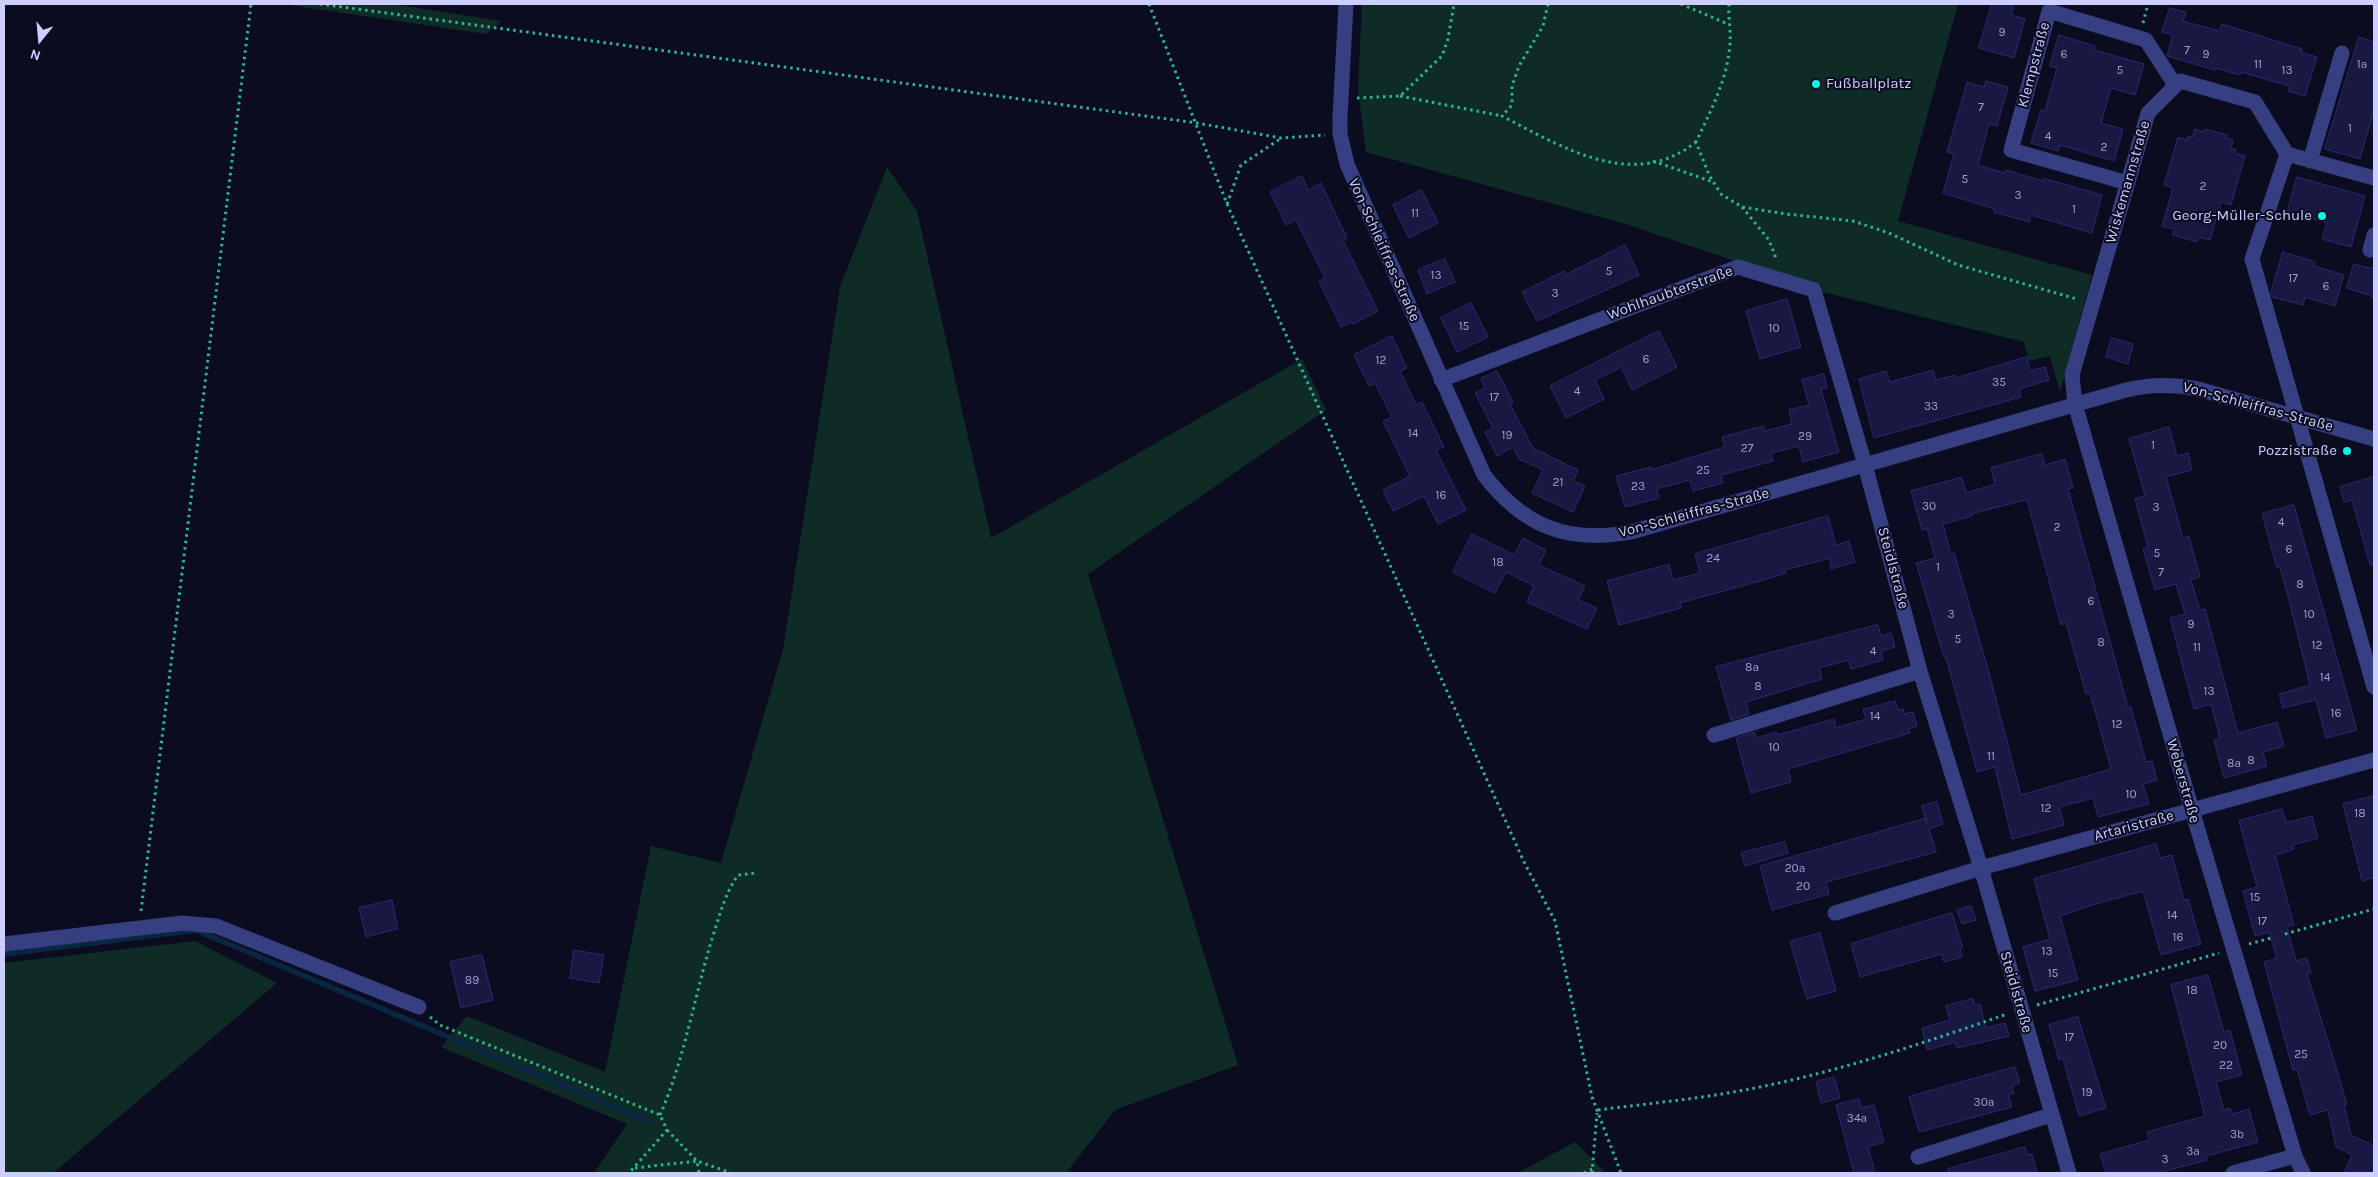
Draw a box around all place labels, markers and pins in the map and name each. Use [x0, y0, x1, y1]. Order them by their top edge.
place label: Fußballplatz [1826, 75, 1911, 93]
marker: Fußballplatz [1810, 78, 1822, 90]
place label: Georg-Müller-Schule [2172, 207, 2312, 225]
marker: Georg-Müller-Schule [2316, 210, 2328, 222]
place label: Pozzistraße [2258, 442, 2337, 460]
marker: Pozzistraße [2341, 445, 2353, 457]

